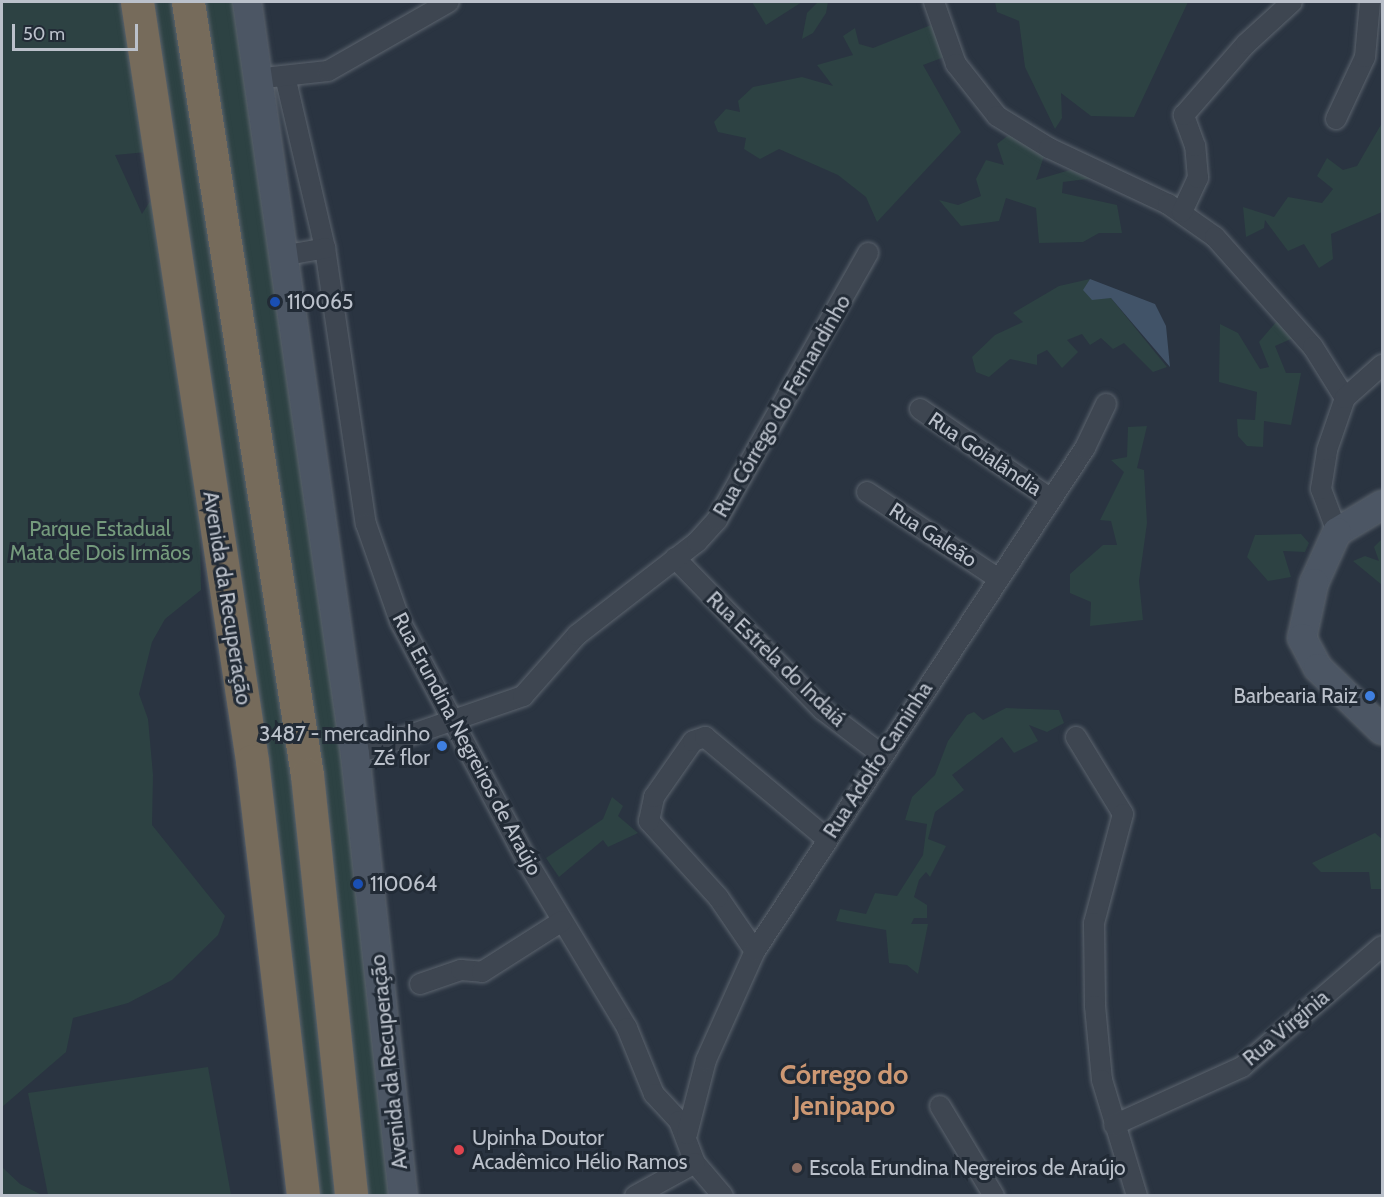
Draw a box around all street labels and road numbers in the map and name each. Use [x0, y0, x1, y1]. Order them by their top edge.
street label: Rua Córrego do Fernandinho [708, 290, 856, 522]
street label: Rua Goialândia [924, 407, 1046, 501]
street label: Avenida da Recuperação [198, 489, 256, 707]
street label: Rua Galeão [884, 497, 982, 573]
street label: Rua Estrela do Indaiá [701, 586, 851, 732]
street label: Rua Erundina Negreiros de Araújo [387, 608, 547, 880]
street label: Rua Adolfo Caminha [818, 677, 938, 843]
street label: Avenida da Recuperação [365, 953, 413, 1171]
street label: Rua Virgínia [1238, 985, 1334, 1071]

